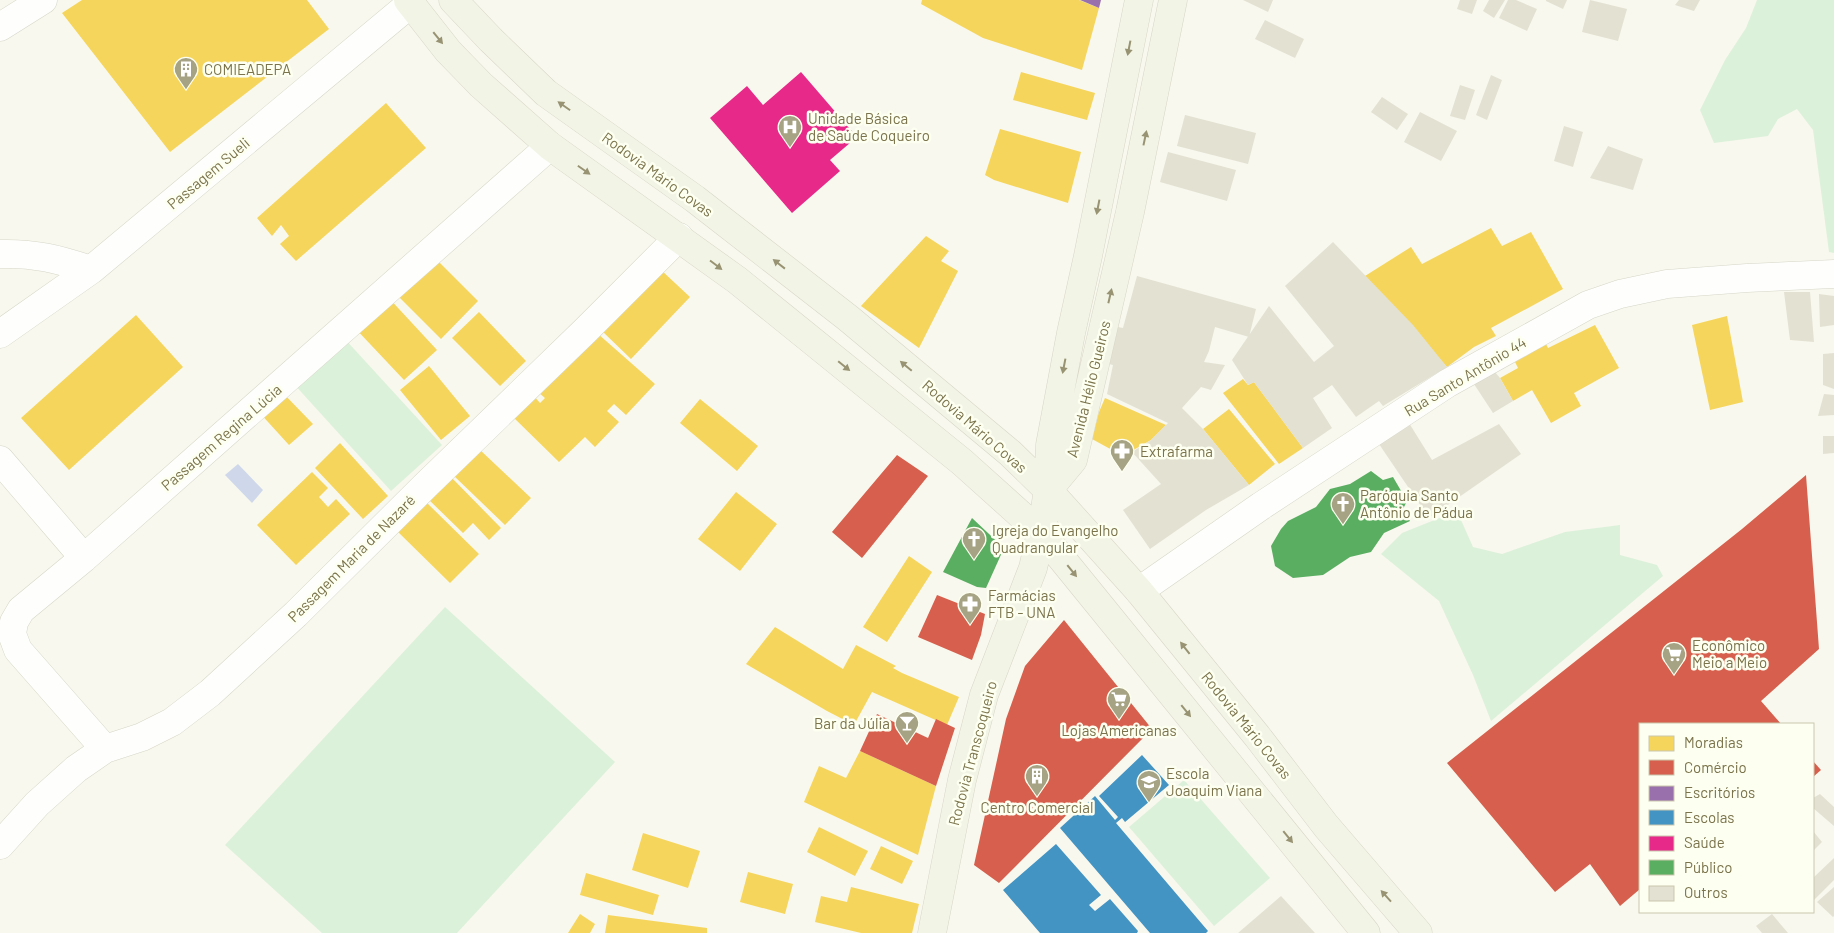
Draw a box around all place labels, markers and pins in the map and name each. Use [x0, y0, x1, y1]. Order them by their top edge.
building icon: COMIEADEPA [173, 56, 199, 90]
place label: COMIEADEPA [204, 60, 291, 78]
place label: Unidade Básica de Saúde Coqueiro [808, 109, 930, 144]
hospital icon: Unidade Básica de Saúde Coqueiro [777, 114, 803, 148]
pharmacy icon: Extrafarma [1109, 438, 1135, 472]
place label: Extrafarma [1140, 442, 1213, 460]
place label: Paróquia Santo Antônio de Pádua [1360, 486, 1473, 521]
church icon: Paróquia Santo Antônio de Pádua [1330, 491, 1356, 525]
place label: Igreja do Evangelho Quadrangular [992, 521, 1118, 556]
church icon: Igreja do Evangelho Quadrangular [961, 526, 987, 560]
place label: Farmácias FTB - UNA [988, 586, 1056, 621]
pharmacy icon: Farmácias FTB - UNA [957, 591, 983, 625]
place label: Econômico Meio a Meio [1692, 636, 1767, 671]
supermarket icon: Econômico Meio a Meio [1661, 641, 1687, 675]
supermarket icon: Lojas Americanas [1106, 686, 1132, 720]
bar icon: Bar da Júlia [894, 710, 920, 744]
place label: Bar da Júlia [814, 714, 890, 732]
place label: Lojas Americanas [1061, 721, 1177, 739]
building icon: Centro Comercial [1024, 763, 1050, 797]
place label: Escola Joaquim Viana [1166, 764, 1262, 799]
school or university icon: Escola Joaquim Viana [1136, 769, 1162, 803]
place label: Centro Comercial [981, 798, 1093, 816]

